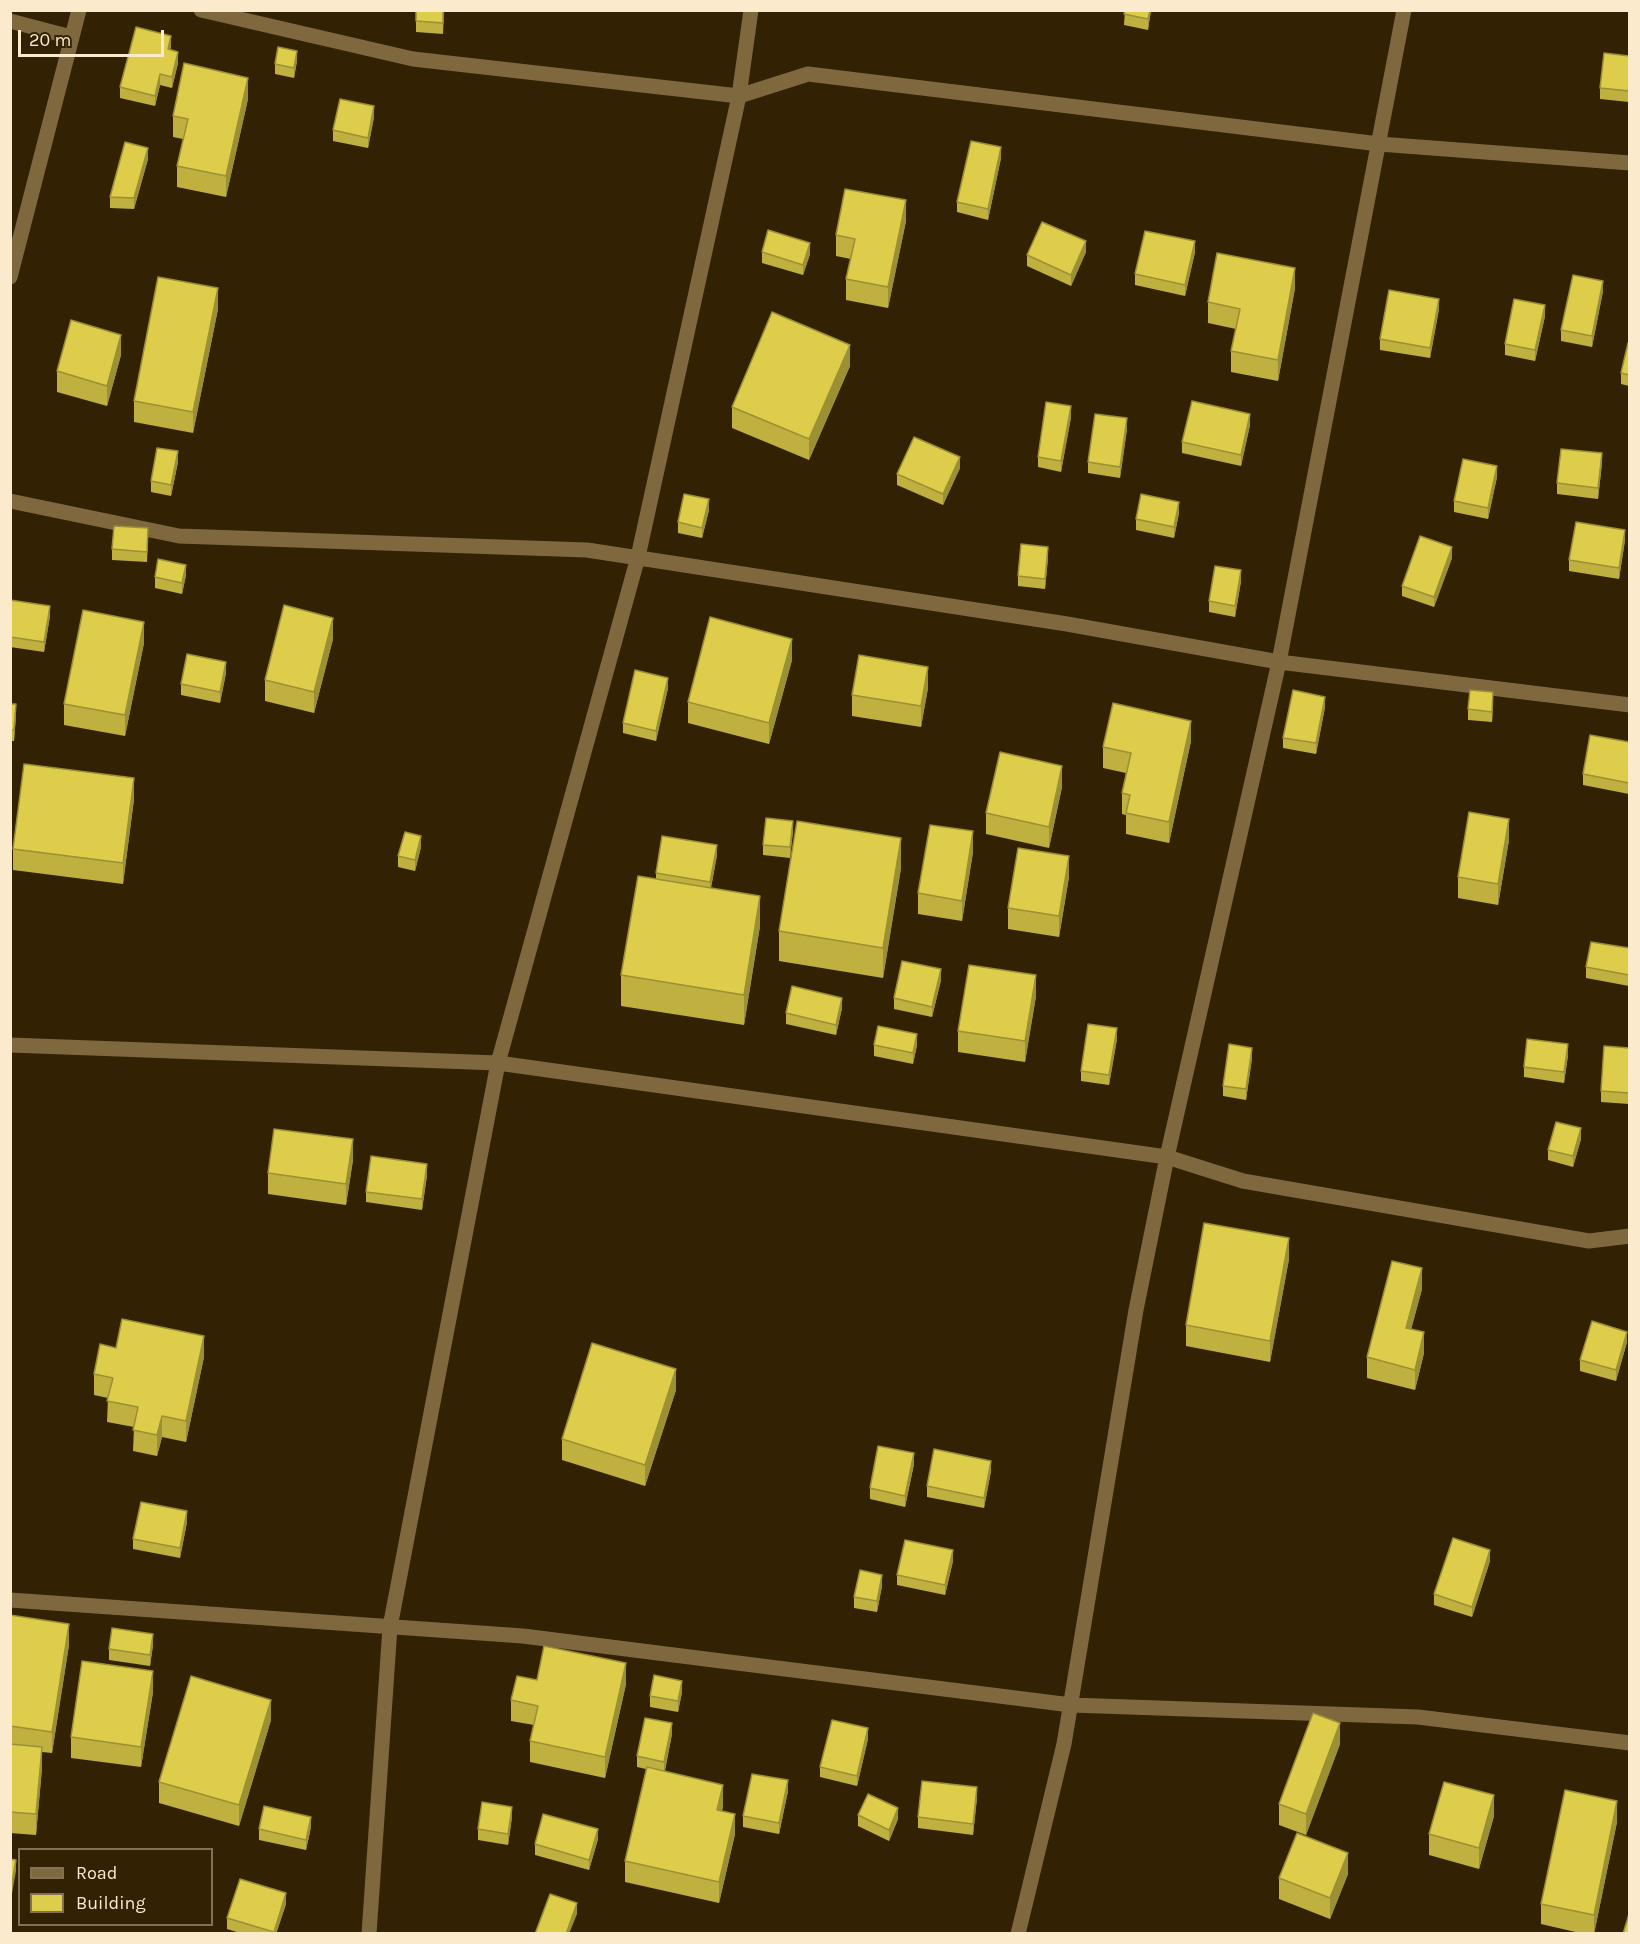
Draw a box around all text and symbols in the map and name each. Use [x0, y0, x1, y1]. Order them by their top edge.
scale bar [21, 18, 166, 56]
text: 20 m [29, 29, 71, 51]
legend [18, 1848, 213, 1926]
text: Road [76, 1862, 117, 1884]
text: Building [76, 1892, 146, 1914]

